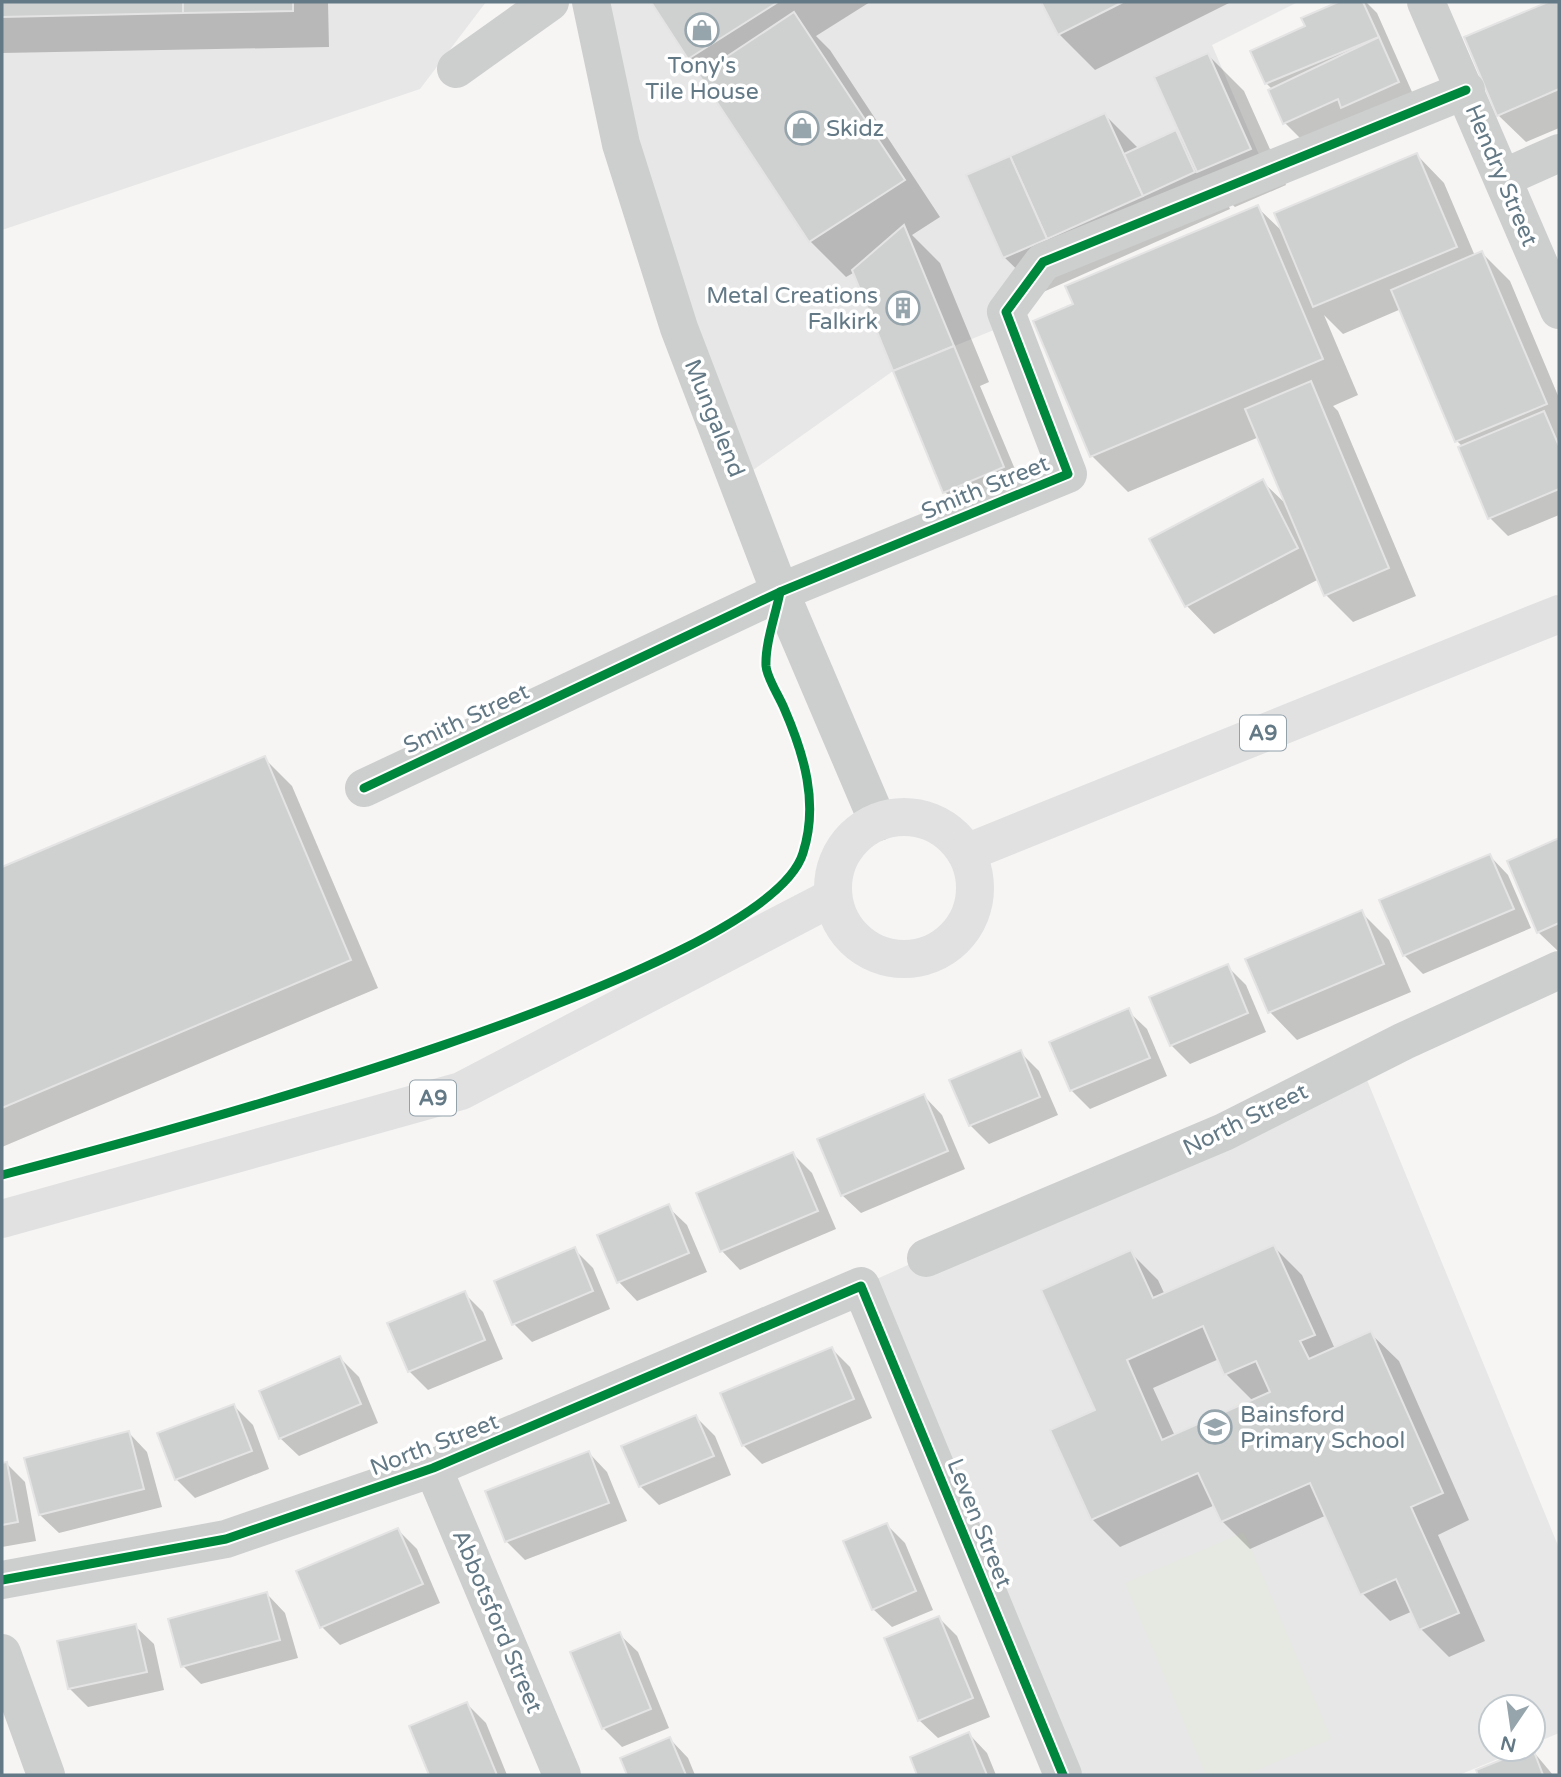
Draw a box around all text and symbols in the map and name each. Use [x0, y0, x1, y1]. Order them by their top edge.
shop icon: Tony's Tile House [683, 11, 721, 49]
place label: Tony's Tile House [645, 52, 759, 106]
street label: Hendry Street [1459, 100, 1544, 251]
shop icon: Skidz [783, 109, 821, 147]
place label: Skidz [826, 115, 884, 143]
place label: Metal Creations Falkirk [706, 282, 878, 336]
building icon: Metal Creations Falkirk [884, 289, 922, 327]
street label: Mungalend [678, 355, 750, 481]
street label: Smith Street [917, 450, 1054, 526]
street label: Smith Street [399, 678, 534, 760]
road number: A9 [1240, 716, 1286, 750]
street label: North Street [1178, 1078, 1313, 1162]
road number: A9 [410, 1080, 456, 1116]
place label: Bainsford Primary School [1240, 1401, 1405, 1455]
street label: North Street [366, 1408, 503, 1482]
school or university icon: Bainsford Primary School [1196, 1408, 1234, 1446]
street label: Leven Street [940, 1455, 1018, 1592]
street label: Abbotsford Street [446, 1525, 548, 1718]
north arrow [1477, 1693, 1547, 1763]
text: N [1498, 1731, 1518, 1756]

